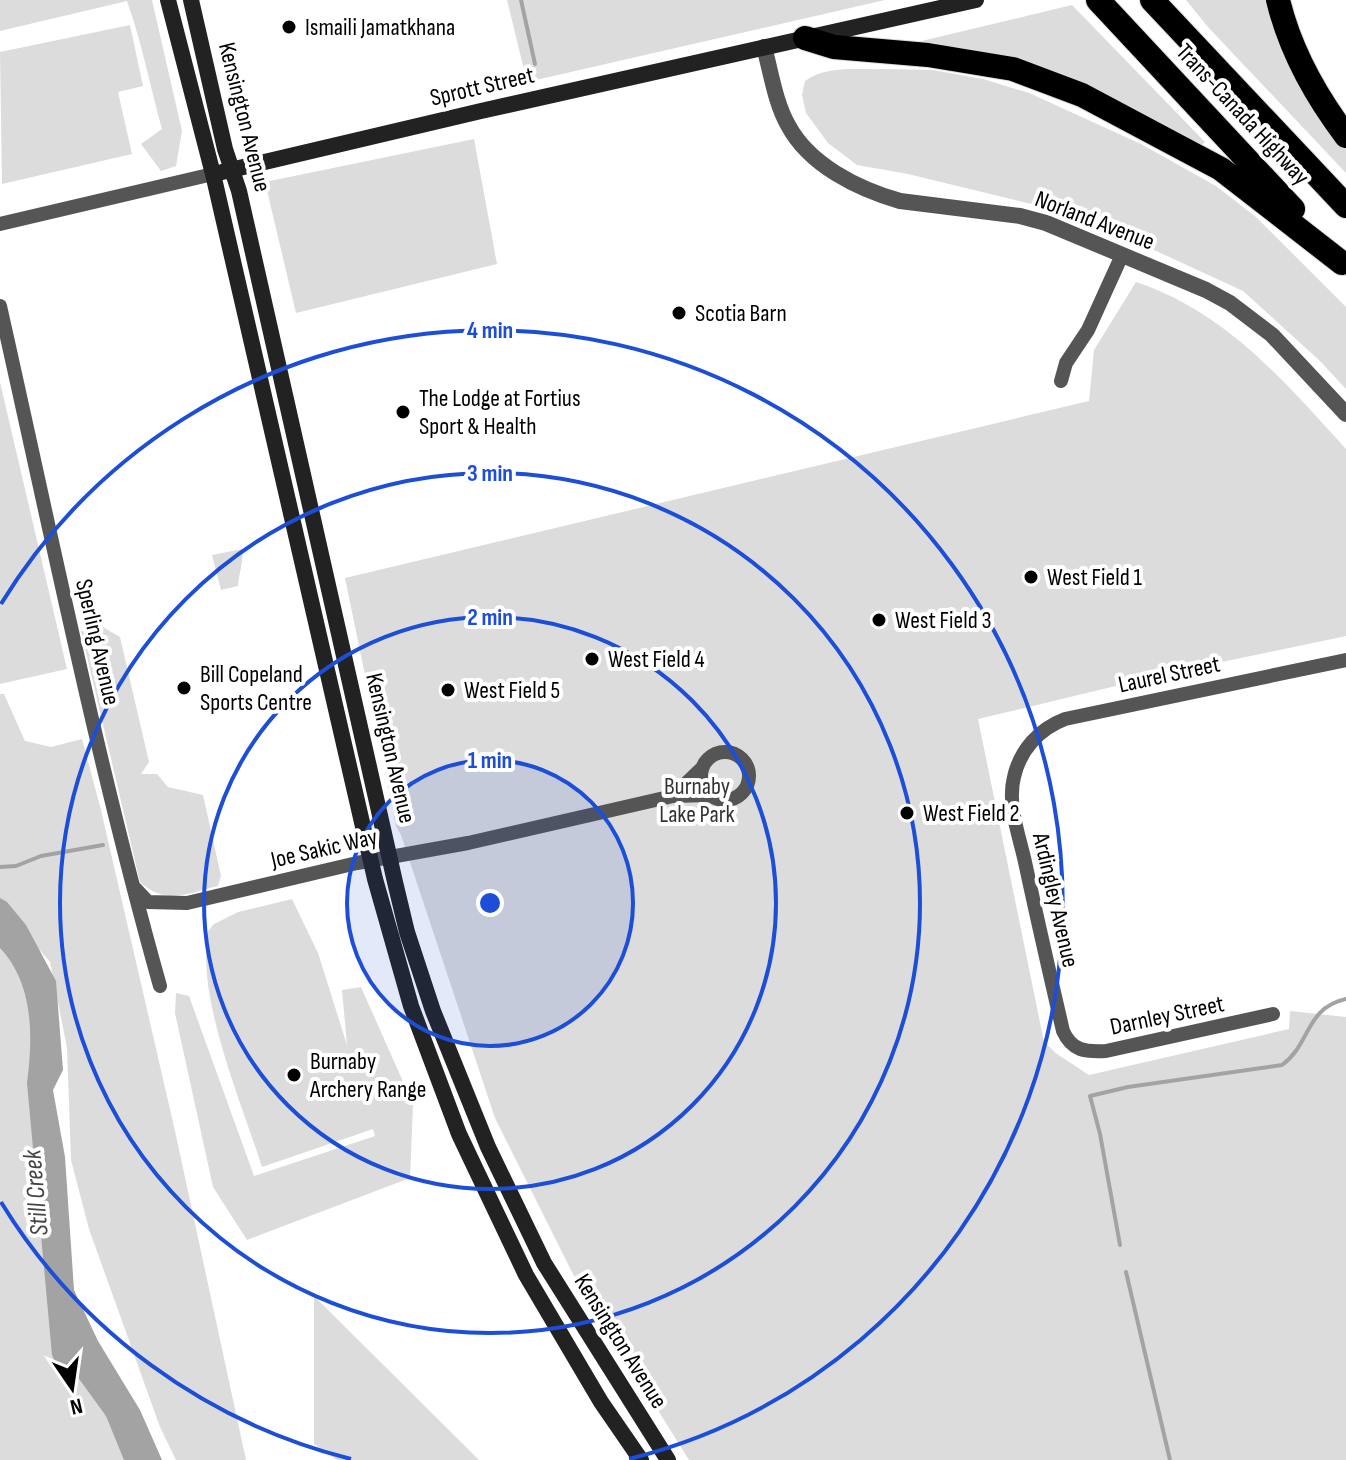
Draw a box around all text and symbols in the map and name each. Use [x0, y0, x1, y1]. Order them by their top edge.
place label: Ismaili Jamatkhana [305, 13, 455, 42]
marker: Ismaili Jamatkhana [280, 18, 298, 36]
street label: Trans-Canada Highway [1170, 38, 1315, 191]
street label: Kensington Avenue [212, 39, 277, 195]
street label: Sprott Street [427, 60, 537, 113]
street label: Norland Avenue [1031, 184, 1159, 257]
place label: Scotia Barn [695, 299, 787, 328]
marker: Scotia Barn [670, 304, 688, 322]
text: 4 min [467, 316, 513, 345]
place label: The Lodge at Fortius Sport & Health [419, 384, 581, 441]
marker: The Lodge at Fortius Sport & Health [394, 403, 412, 421]
text: 3 min [467, 459, 513, 488]
place label: West Field 1 [1047, 563, 1142, 592]
marker: West Field 1 [1022, 568, 1040, 586]
street label: Sperling Avenue [69, 576, 126, 708]
text: 2 min [467, 603, 513, 632]
place label: West Field 3 [895, 606, 992, 635]
marker: West Field 3 [870, 611, 888, 629]
place label: West Field 4 [608, 645, 705, 674]
marker: West Field 4 [583, 650, 601, 668]
street label: Laurel Street [1116, 650, 1223, 699]
place label: Bill Copeland Sports Centre [200, 660, 312, 717]
street label: Kensington Avenue [359, 670, 422, 826]
place label: West Field 5 [464, 676, 560, 705]
marker: Bill Copeland Sports Centre [175, 679, 193, 697]
marker: West Field 5 [439, 681, 457, 699]
text: 1 min [468, 746, 512, 775]
park label: Burnaby Lake Park [659, 772, 735, 829]
place label: West Field 2 [923, 799, 1019, 828]
marker: West Field 2 [898, 804, 916, 822]
street label: Joe Sakic Way [267, 822, 380, 875]
street label: Ardingley Avenue [1026, 829, 1085, 970]
centre of rings [476, 889, 504, 917]
street label: Darnley Street [1107, 989, 1227, 1042]
place label: Burnaby Archery Range [309, 1047, 426, 1104]
marker: Burnaby Archery Range [285, 1066, 303, 1084]
water label: Still Creek [17, 1147, 56, 1237]
street label: Kensington Avenue [568, 1269, 673, 1414]
north arrow [32, 1348, 112, 1428]
text: N [67, 1392, 85, 1421]

